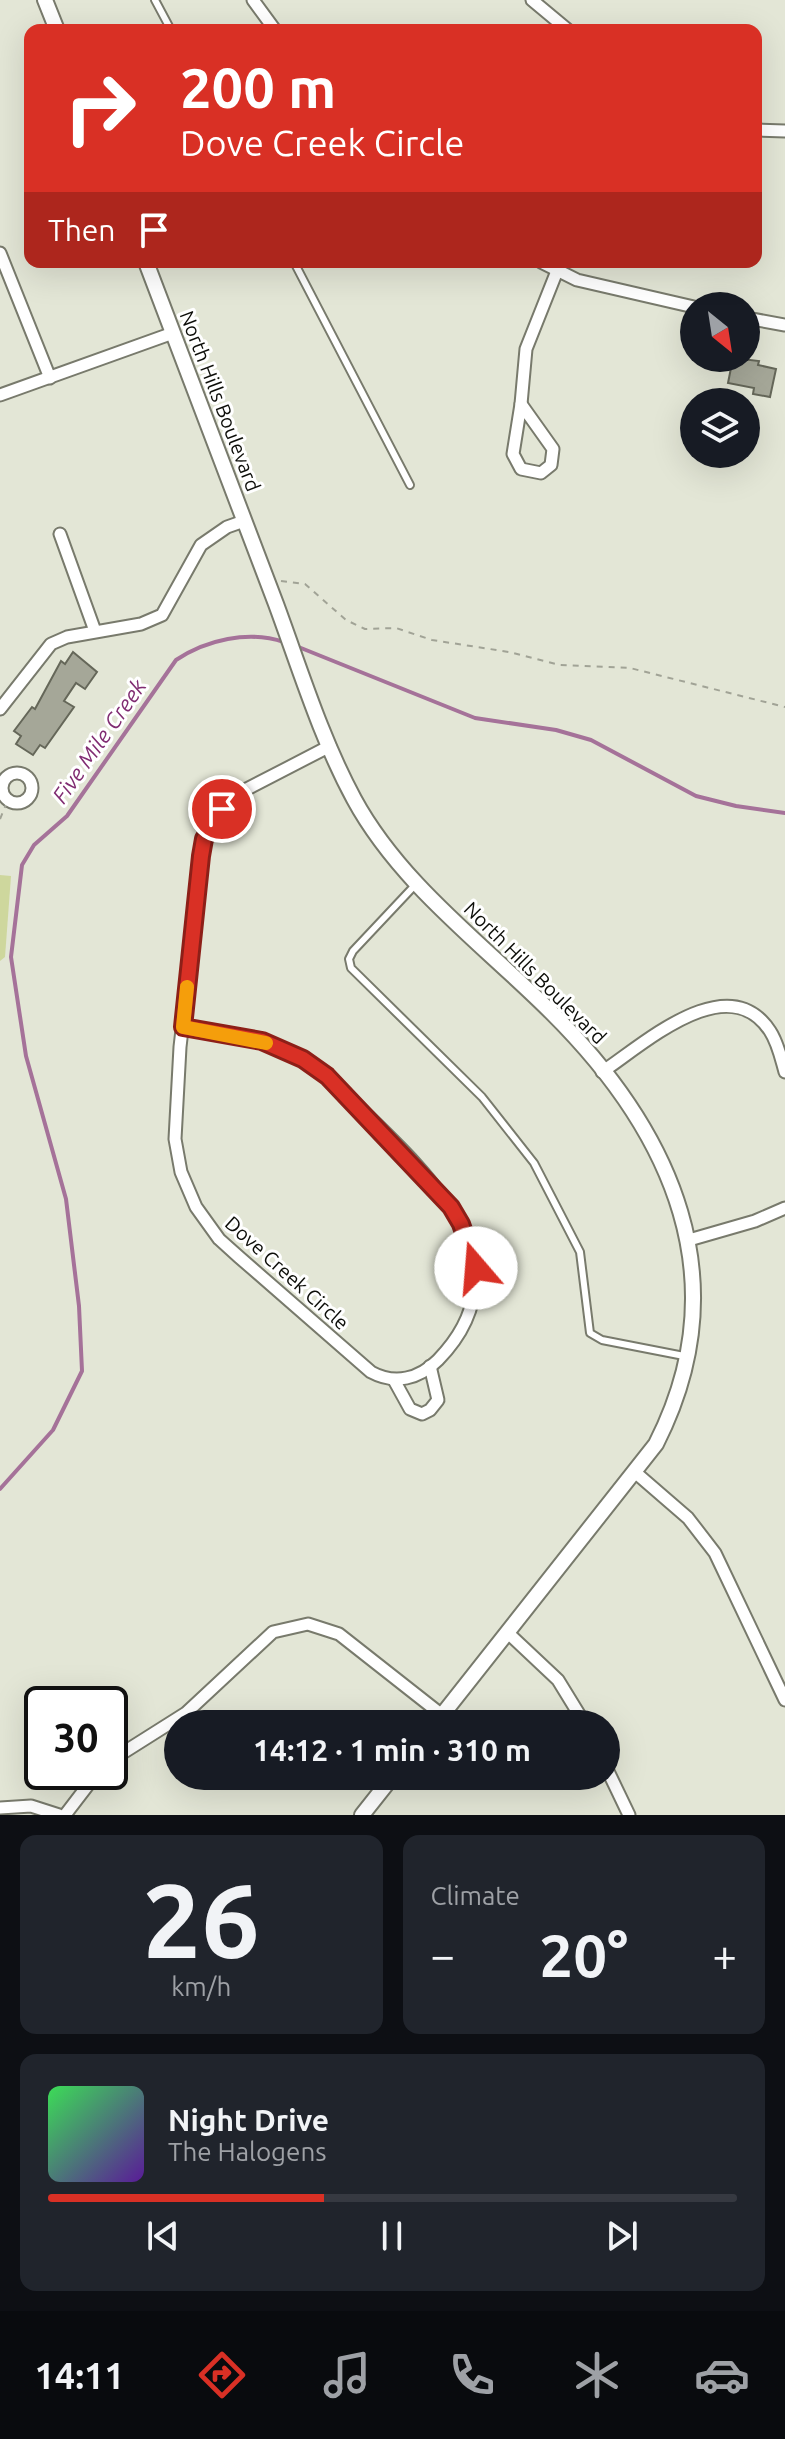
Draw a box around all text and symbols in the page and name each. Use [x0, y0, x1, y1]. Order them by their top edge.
icon: right [48, 56, 152, 160]
text: 200 m [180, 56, 336, 119]
text: Dove Creek Circle [180, 122, 464, 163]
icon: arrive [132, 208, 176, 252]
text: Then [48, 213, 116, 247]
north arrow [680, 292, 760, 372]
map controls [680, 292, 760, 468]
street label: North Hills Boulevard [175, 307, 265, 494]
button: layers [680, 388, 760, 468]
water label: Five Mile Creek [47, 673, 151, 807]
pin [188, 775, 256, 843]
icon: arrive [200, 787, 244, 831]
street label: North Hills Boulevard [460, 897, 611, 1048]
street label: Dove Creek Circle [221, 1211, 354, 1334]
position arrow [434, 1226, 518, 1310]
speed limit sign: 30 [24, 1686, 128, 1790]
text: 14:12 · 1 min · 310 m [253, 1733, 531, 1767]
text: 26 [143, 1861, 260, 1978]
text: Climate [431, 1881, 520, 1910]
text: 20° [539, 1921, 628, 1988]
text: − [431, 1930, 455, 1979]
text: + [712, 1930, 737, 1979]
text: km/h [171, 1972, 231, 2001]
text: Night Drive [168, 2103, 329, 2137]
text: The Halogens [168, 2137, 327, 2166]
icon: previous [141, 2214, 185, 2258]
icon: pause [370, 2214, 414, 2258]
icon: next [600, 2214, 644, 2258]
icon: directions [194, 2347, 250, 2403]
icon: music [319, 2347, 375, 2403]
icon: phone [444, 2347, 500, 2403]
icon: climate [569, 2347, 625, 2403]
icon: car [694, 2347, 750, 2403]
text: 14:11 [35, 2355, 125, 2396]

